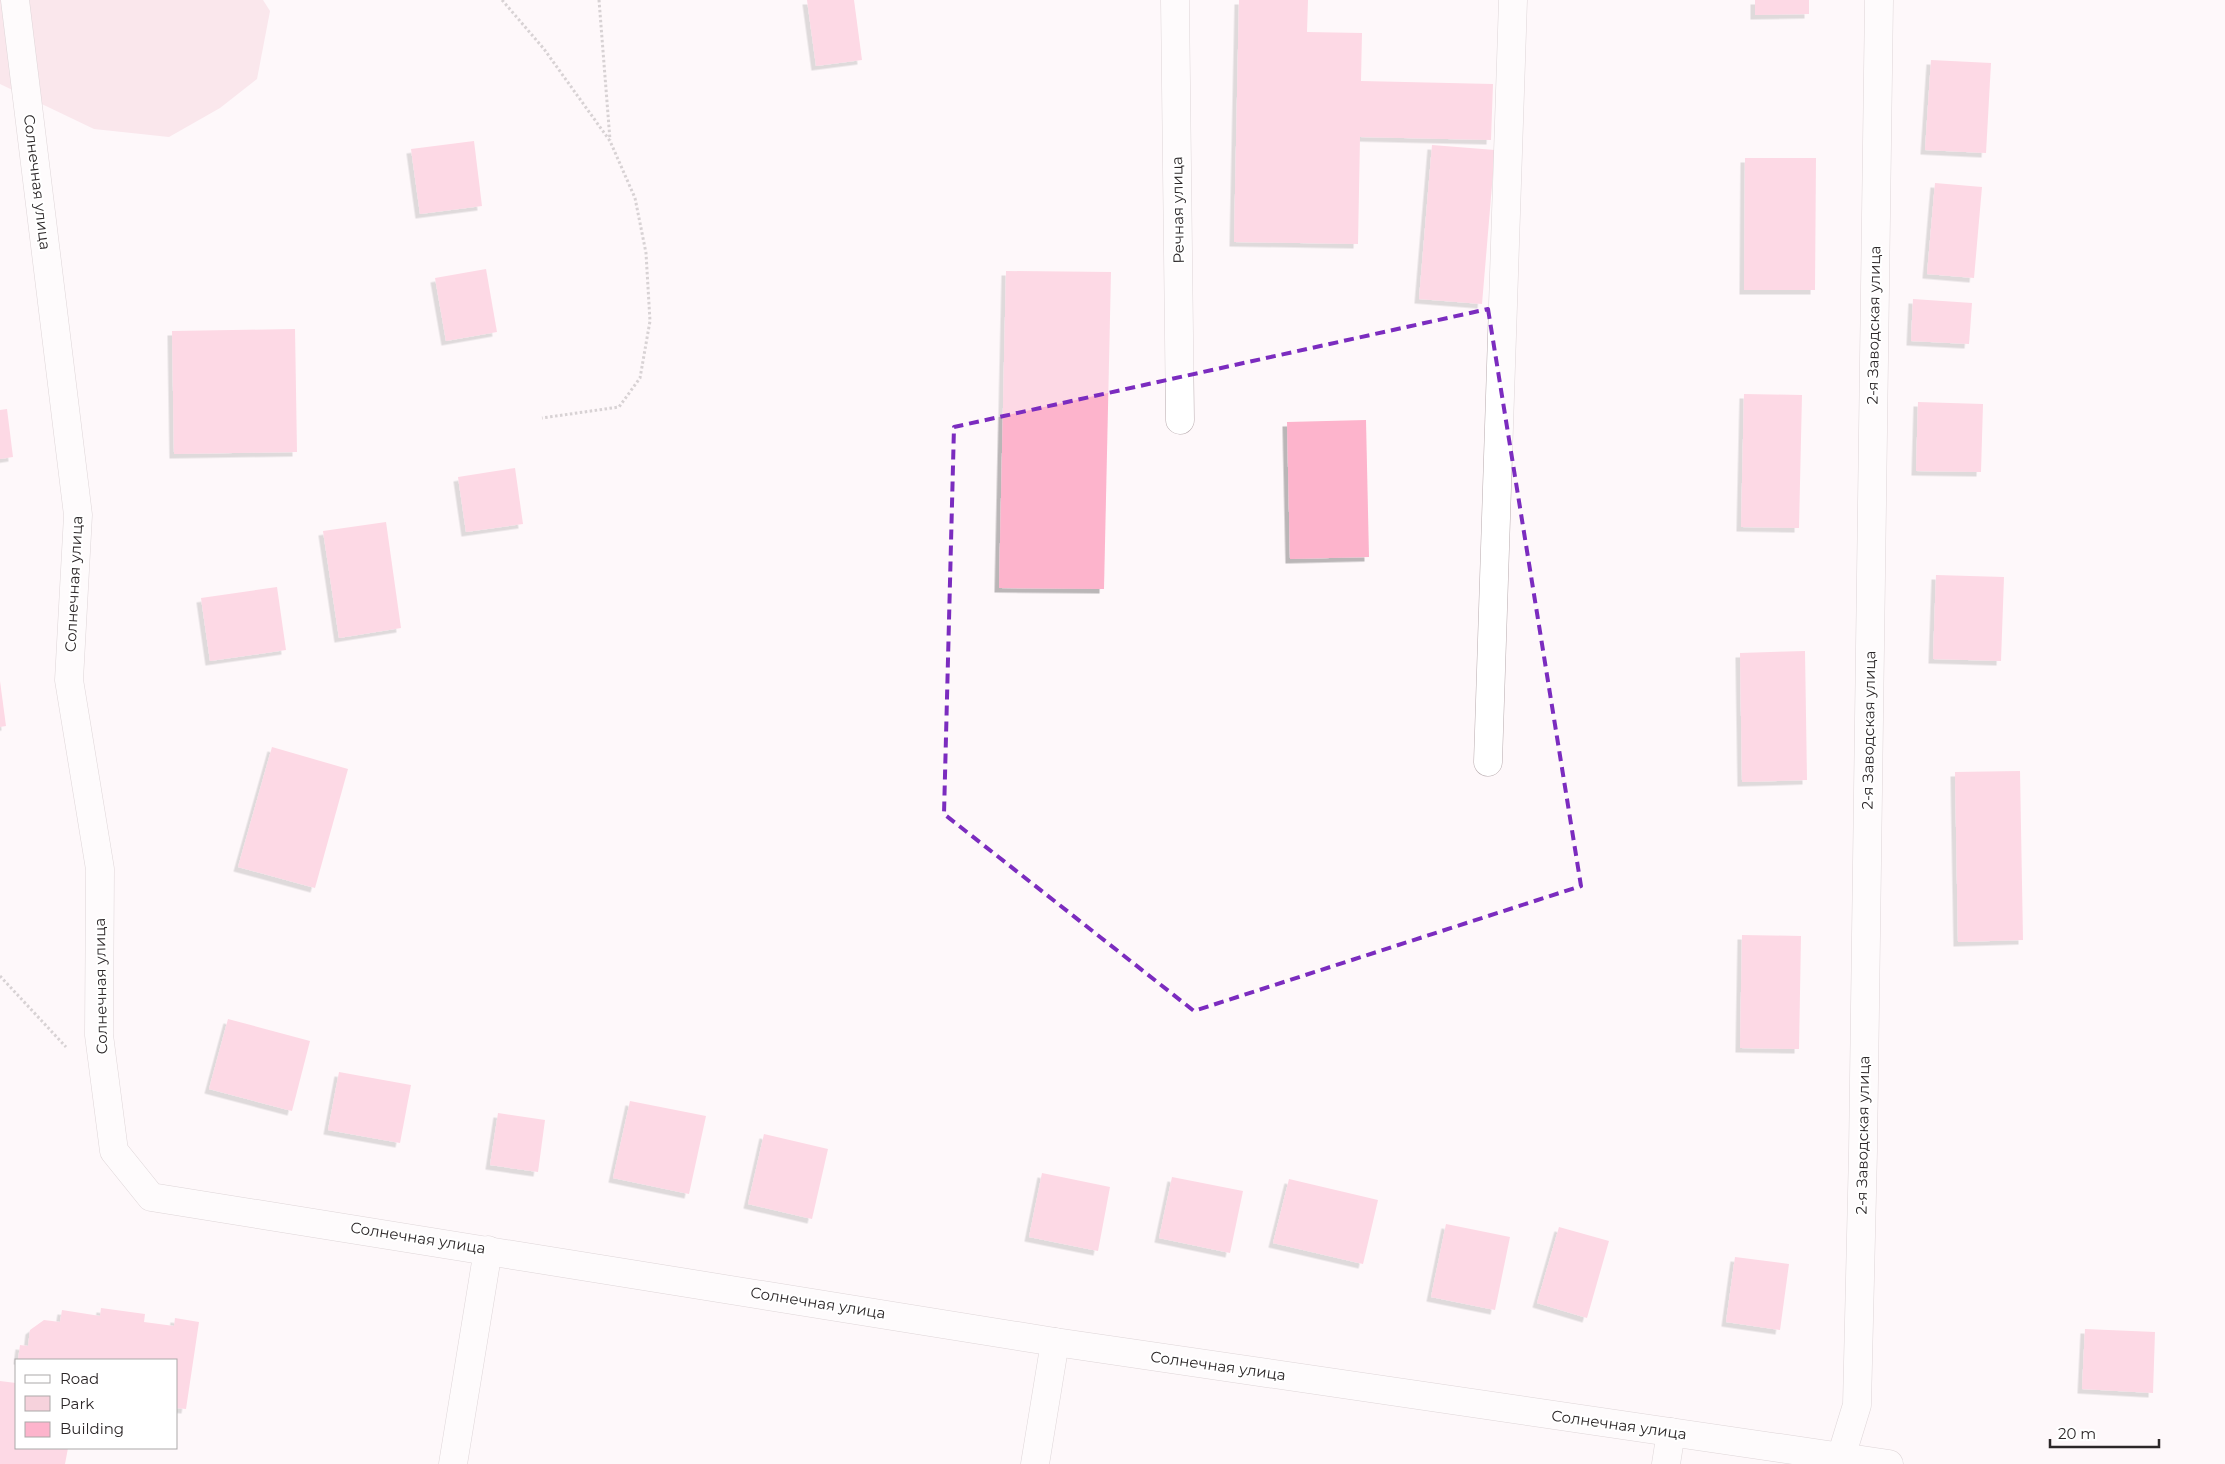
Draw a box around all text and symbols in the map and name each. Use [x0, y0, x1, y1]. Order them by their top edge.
street label: Солнечная улица [20, 113, 55, 251]
street label: Речная улица [1167, 156, 1188, 264]
street label: 2-я Заводская улица [1863, 245, 1884, 405]
street label: Солнечная улица [60, 515, 87, 653]
street label: 2-я Заводская улица [1858, 650, 1879, 810]
street label: Солнечная улица [90, 918, 111, 1054]
street label: 2-я Заводская улица [1852, 1055, 1873, 1215]
street label: Солнечная улица [349, 1217, 487, 1258]
street label: Солнечная улица [749, 1282, 887, 1323]
street label: Солнечная улица [1149, 1347, 1287, 1384]
legend [15, 1359, 178, 1449]
text: Road [60, 1369, 99, 1388]
text: Park [60, 1394, 94, 1413]
street label: Солнечная улица [1550, 1406, 1688, 1443]
scale bar [2050, 1416, 2159, 1448]
text: Building [60, 1419, 124, 1438]
text: 20 m [2058, 1424, 2096, 1443]

